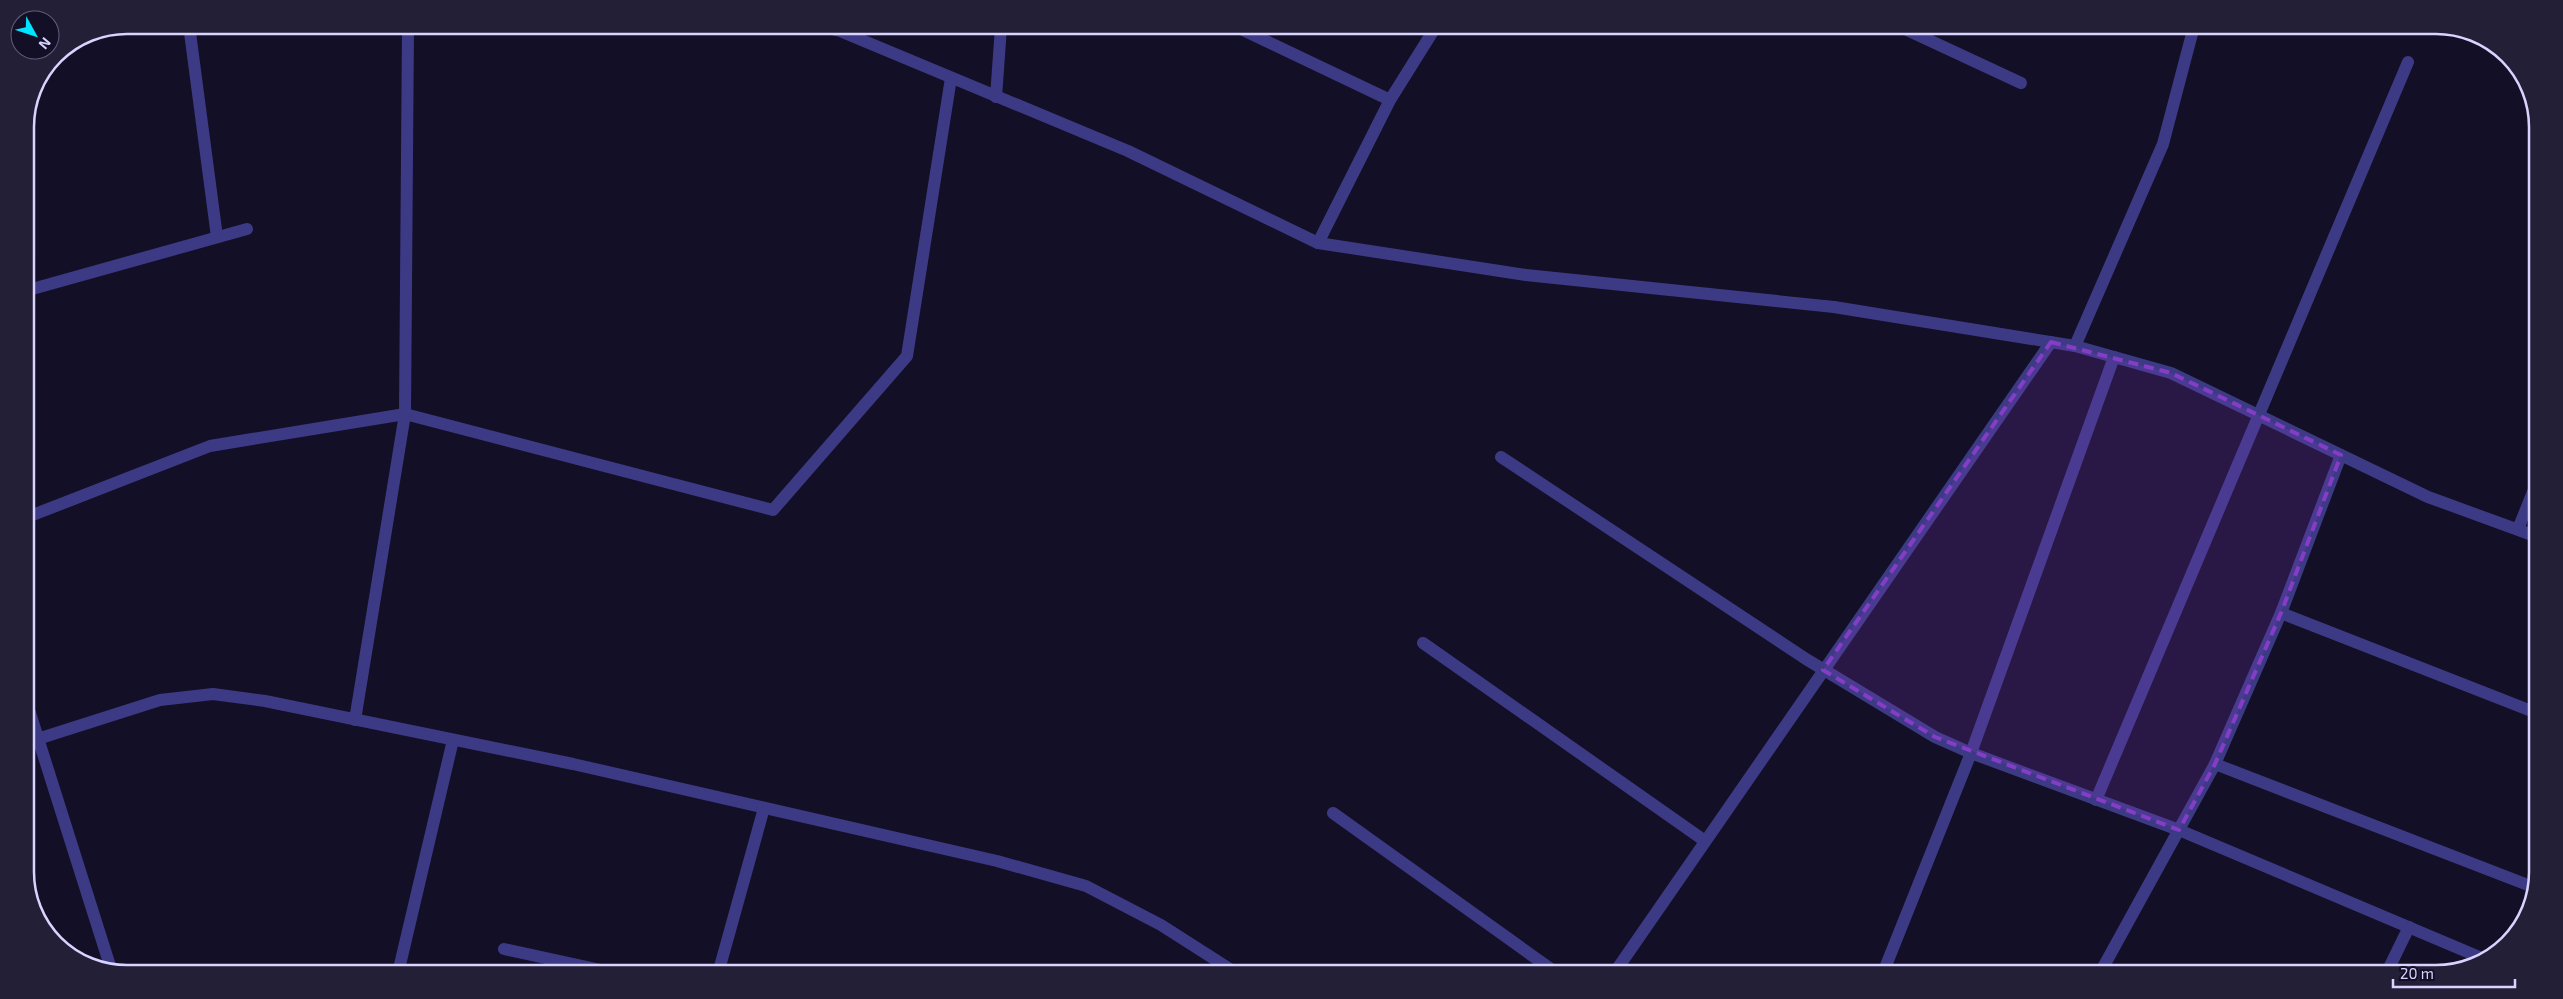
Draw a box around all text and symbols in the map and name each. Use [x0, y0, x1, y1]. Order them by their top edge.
north arrow [10, 10, 60, 60]
text: N [36, 34, 55, 53]
scale bar [2393, 956, 2516, 988]
text: 20 m [2400, 964, 2434, 982]

